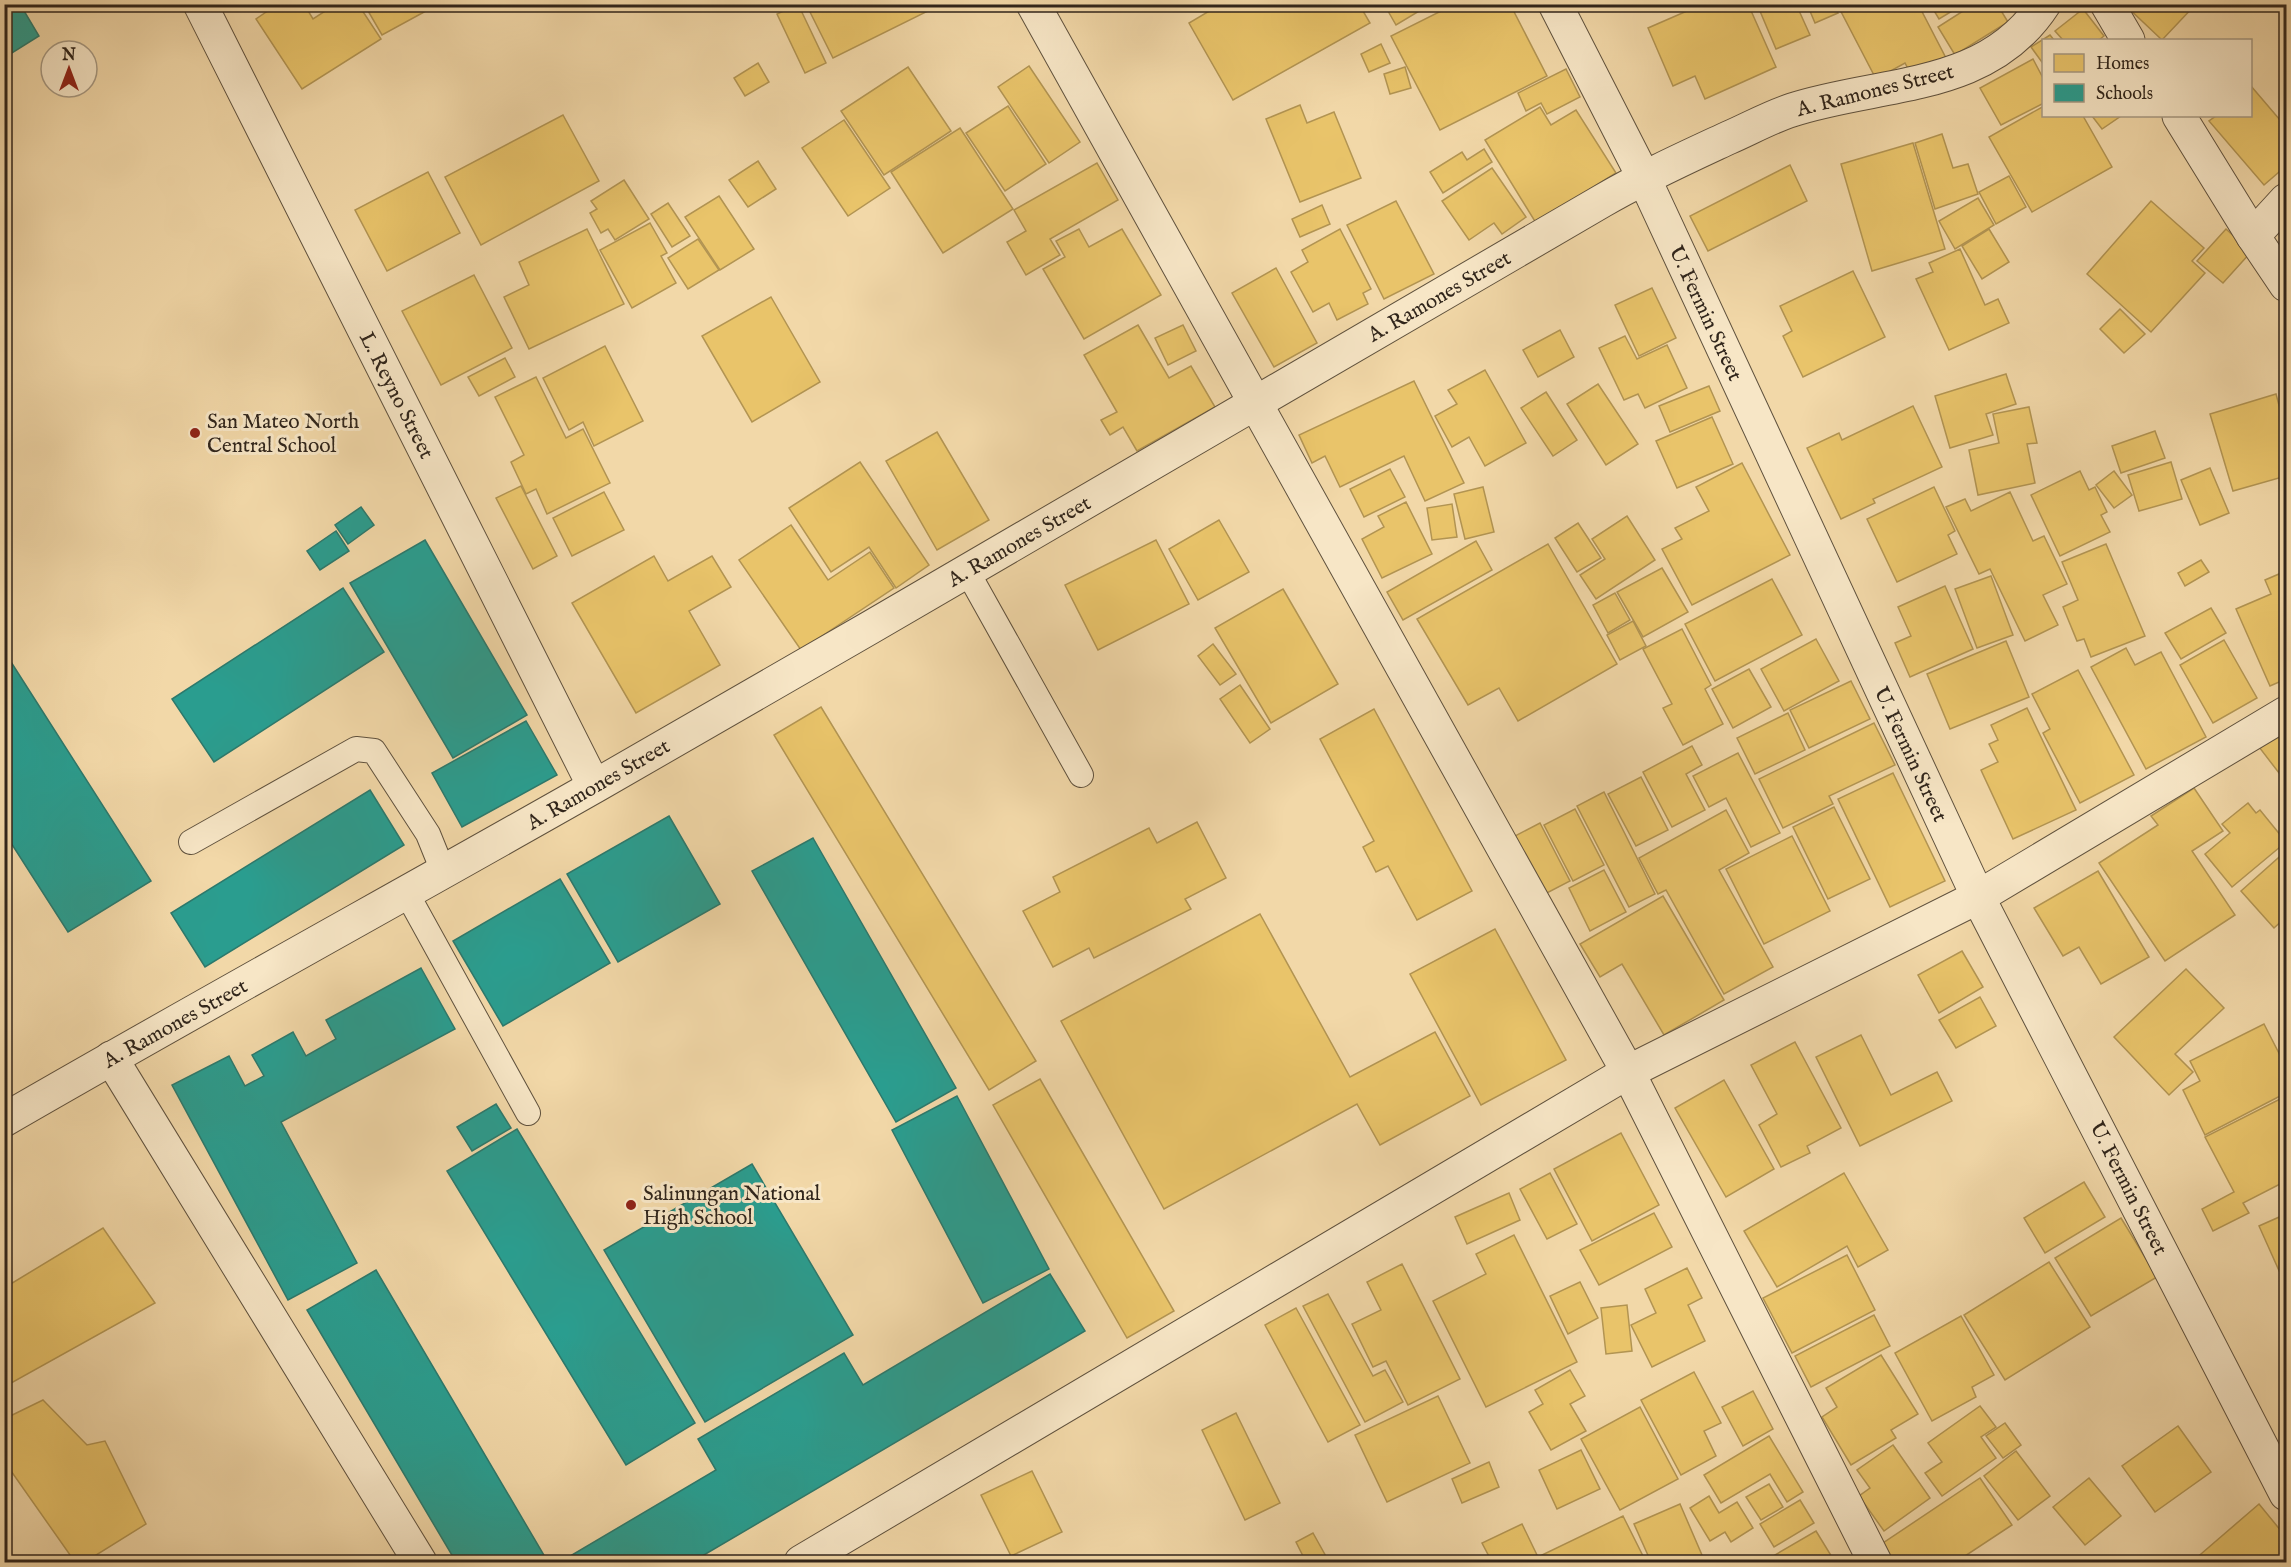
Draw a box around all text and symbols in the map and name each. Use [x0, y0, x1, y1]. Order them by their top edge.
north arrow [39, 39, 99, 99]
legend [2042, 39, 2252, 117]
text: N [61, 46, 76, 66]
text: Homes [2096, 53, 2149, 76]
street label: A. Ramones Street [1793, 59, 1957, 124]
text: Schools [2096, 83, 2153, 106]
street label: U. Fermin Street [1661, 242, 1748, 386]
street label: A. Ramones Street [1362, 245, 1516, 350]
street label: L. Reyno Street [352, 328, 439, 464]
place label: San Mateo North Central School [207, 409, 359, 460]
marker: San Mateo North Central School [188, 426, 202, 440]
street label: A. Ramones Street [942, 490, 1096, 595]
street label: U. Fermin Street [1866, 683, 1953, 827]
street label: A. Ramones Street [521, 733, 675, 838]
street label: A. Ramones Street [98, 973, 253, 1076]
street label: U. Fermin Street [2082, 1117, 2173, 1260]
place label: Salinungan National High School [643, 1181, 820, 1232]
marker: Salinungan National High School [624, 1198, 638, 1212]

